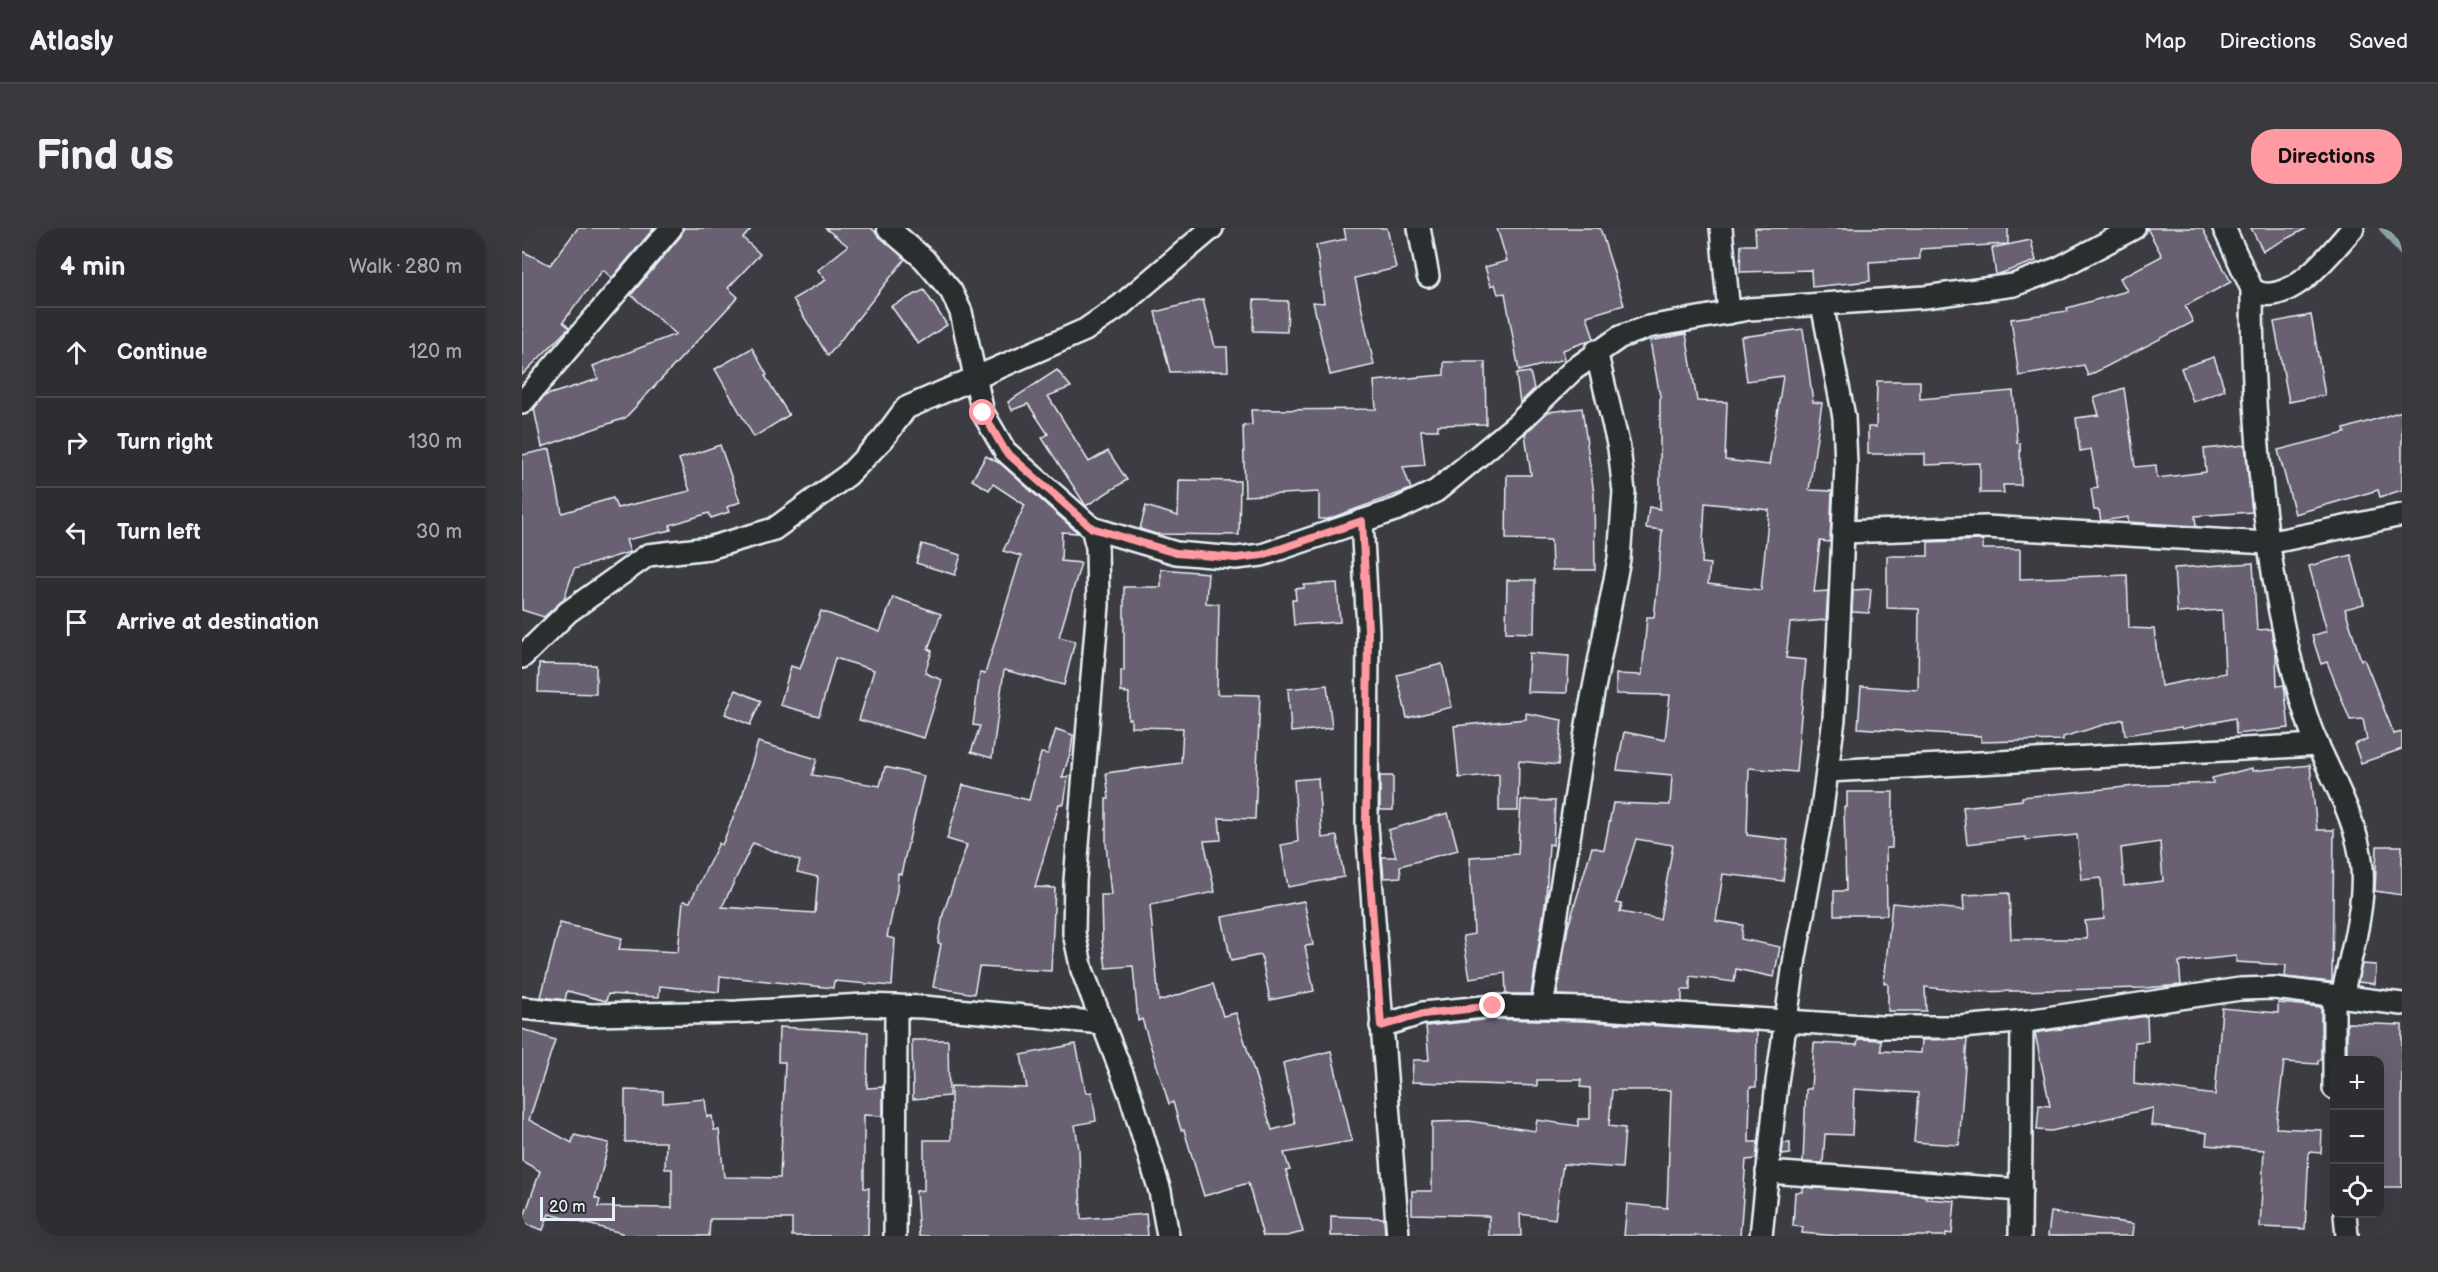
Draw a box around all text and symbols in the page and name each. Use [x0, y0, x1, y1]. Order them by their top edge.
text: Atlasly [30, 25, 113, 58]
text: Map [2144, 29, 2187, 54]
text: Directions [2220, 29, 2316, 54]
text: Saved [2349, 29, 2408, 54]
button: Directions [2251, 129, 2402, 184]
text: Find us [36, 131, 174, 182]
text: 4 min [60, 252, 125, 283]
text: Walk · 280 m [349, 255, 462, 279]
icon: ahead [60, 336, 93, 369]
text: Continue [117, 339, 207, 366]
text: 120 m [409, 340, 462, 364]
route start [969, 399, 995, 425]
icon: right [60, 426, 93, 459]
text: Turn right [117, 429, 213, 456]
text: 130 m [408, 430, 462, 454]
icon: left [60, 516, 93, 549]
text: Turn left [117, 519, 201, 546]
text: 30 m [416, 520, 462, 544]
icon: arrive [60, 606, 93, 639]
text: Arrive at destination [117, 609, 319, 636]
route end [1479, 992, 1505, 1018]
map controls [2330, 1056, 2384, 1218]
button: + [2330, 1056, 2384, 1110]
button: − [2330, 1110, 2384, 1164]
button: locate [2330, 1164, 2384, 1218]
scale bar [540, 1194, 615, 1222]
text: 20 m [549, 1198, 585, 1217]

